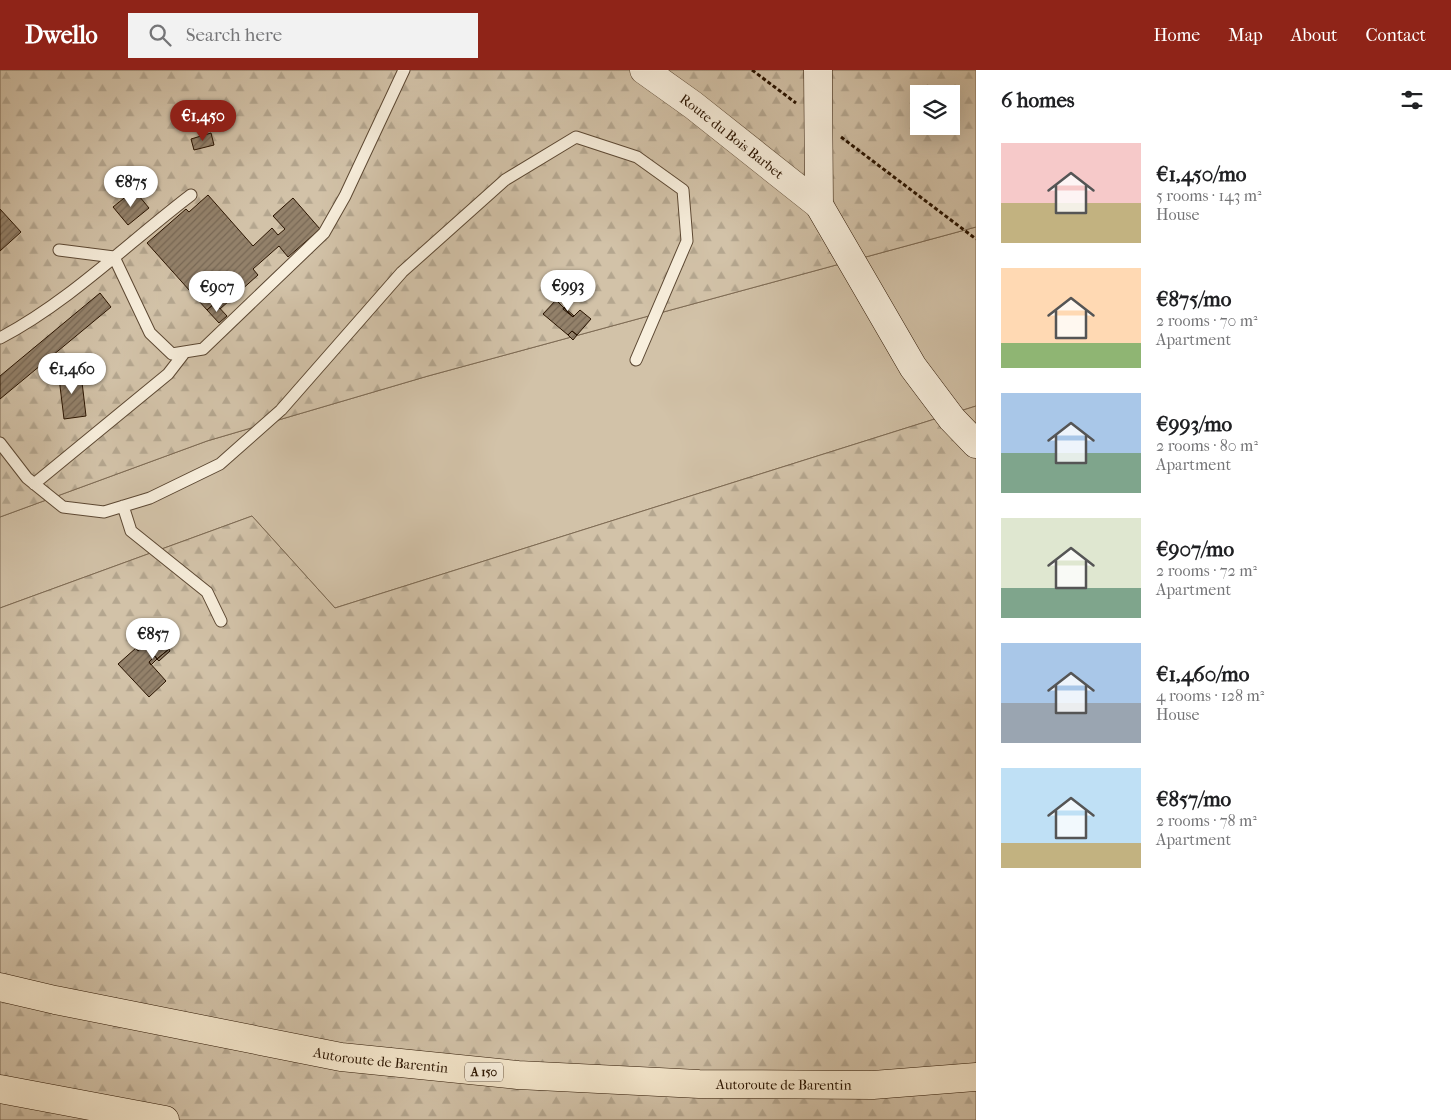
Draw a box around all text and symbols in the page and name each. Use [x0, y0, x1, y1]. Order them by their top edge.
search box [128, 13, 478, 58]
text: Dwello [25, 21, 98, 49]
icon: search [146, 21, 174, 49]
text: Search here [186, 24, 282, 46]
text: Home [1153, 25, 1200, 46]
text: Map [1228, 25, 1263, 46]
text: About [1291, 25, 1337, 46]
text: Contact [1365, 25, 1426, 46]
map controls [910, 85, 960, 135]
button: layers [910, 85, 960, 135]
icon: filters [1398, 86, 1426, 114]
text: 6 homes [1001, 88, 1075, 112]
street label: Route du Bois Barbet [676, 90, 787, 183]
pin: €1,450 [162, 100, 244, 142]
text: €1,450 [181, 106, 225, 125]
text: €1,450/mo [1156, 162, 1246, 186]
icon: home [1041, 163, 1101, 223]
pin: €875 [101, 166, 161, 208]
text: €875 [115, 172, 147, 191]
text: 5 rooms · 143 m² [1156, 186, 1261, 205]
text: House [1156, 205, 1199, 224]
pin: €907 [187, 270, 247, 313]
pin: €993 [538, 270, 598, 312]
text: €993 [552, 276, 584, 295]
text: €907 [200, 277, 234, 296]
text: €875/mo [1156, 287, 1231, 311]
icon: home [1041, 288, 1101, 348]
text: 2 rooms · 70 m² [1156, 311, 1258, 330]
text: Apartment [1156, 330, 1231, 349]
pin: €1,460 [31, 352, 113, 395]
text: €1,460 [49, 359, 95, 378]
text: €993/mo [1156, 412, 1232, 436]
icon: home [1041, 413, 1101, 473]
text: 2 rooms · 80 m² [1156, 436, 1258, 455]
text: Apartment [1156, 455, 1231, 474]
text: €907/mo [1156, 537, 1234, 561]
icon: home [1041, 538, 1101, 598]
text: 2 rooms · 72 m² [1156, 561, 1257, 580]
text: Apartment [1156, 580, 1231, 599]
pin: €857 [123, 618, 183, 660]
text: €857 [137, 624, 169, 643]
text: €1,460/mo [1156, 662, 1249, 686]
icon: home [1041, 663, 1101, 723]
text: 4 rooms · 128 m² [1156, 686, 1264, 705]
text: House [1156, 705, 1199, 724]
text: €857/mo [1156, 787, 1231, 811]
icon: home [1041, 788, 1101, 848]
text: 2 rooms · 78 m² [1156, 811, 1257, 830]
text: Apartment [1156, 830, 1231, 849]
street label: Autoroute de Barentin [311, 1043, 449, 1077]
road number: A 150 [465, 1062, 503, 1082]
street label: Autoroute de Barentin [715, 1076, 852, 1094]

